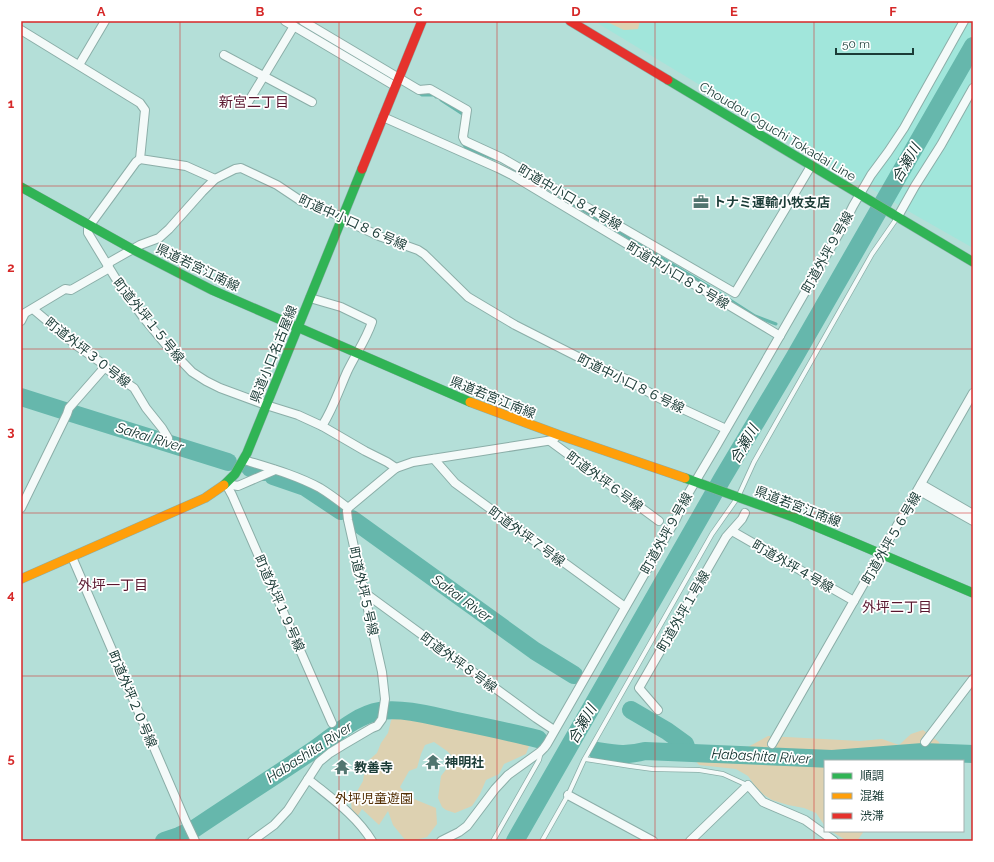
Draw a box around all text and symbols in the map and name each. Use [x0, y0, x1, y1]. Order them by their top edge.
text: A [97, 4, 106, 19]
text: B [256, 4, 265, 19]
text: C [414, 4, 423, 19]
text: D [571, 4, 581, 19]
text: E [730, 4, 738, 19]
text: F [889, 4, 897, 19]
scale bar [836, 30, 913, 56]
text: 50 m [842, 37, 870, 51]
street label: Choudou Oguchi Tokadai Line [697, 79, 859, 184]
district label: 新宮二丁目 [219, 94, 289, 110]
text: 1 [8, 96, 15, 111]
water label: 合瀬川 [889, 139, 924, 185]
street label: 町道中小口８４号線 [515, 162, 624, 233]
street label: 町道中小口８６号線 [296, 192, 409, 253]
office icon: トナミ運輸小牧支店 [692, 193, 710, 211]
place label: トナミ運輸小牧支店 [713, 195, 830, 210]
street label: 町道外坪９号線 [799, 209, 856, 296]
street label: 町道中小口８５号線 [624, 239, 732, 312]
street label: 県道若宮江南線 [154, 241, 242, 294]
text: 2 [7, 260, 15, 275]
street label: 町道外坪１５号線 [110, 275, 187, 365]
street label: 県道小口名古屋線 [247, 303, 300, 405]
street label: 町道外坪３０号線 [42, 314, 133, 390]
street label: 町道中小口８６号線 [575, 351, 687, 416]
street label: 県道若宮江南線 [448, 373, 538, 421]
water label: Sakai River [113, 419, 187, 455]
water label: 合瀬川 [727, 420, 762, 466]
text: 3 [7, 424, 15, 439]
street label: 町道外坪６号線 [563, 449, 646, 514]
street label: 県道若宮江南線 [753, 483, 843, 530]
street label: 町道外坪５６号線 [859, 489, 924, 587]
street label: 町道外坪９号線 [638, 490, 695, 577]
street label: 町道外坪７号線 [485, 504, 568, 569]
street label: 町道外坪４号線 [750, 537, 836, 596]
street label: 町道外坪５号線 [346, 545, 381, 637]
street label: 町道外坪１９号線 [252, 553, 308, 654]
street label: 町道外坪１号線 [654, 568, 713, 654]
water label: Sakai River [428, 570, 496, 626]
district label: 外坪一丁目 [78, 577, 148, 593]
text: 4 [7, 587, 15, 602]
district label: 外坪二丁目 [862, 599, 932, 615]
street label: 町道外坪８号線 [417, 630, 500, 695]
street label: 町道外坪２０号線 [105, 648, 160, 750]
water label: 合瀬川 [565, 700, 600, 746]
water label: Habashita River [263, 718, 356, 786]
water label: Habashita River [711, 745, 812, 767]
text: 5 [7, 751, 15, 766]
temple icon: 神明社 [424, 753, 442, 771]
place label: 神明社 [445, 755, 484, 770]
temple icon: 教善寺 [333, 758, 351, 776]
place label: 教善寺 [354, 760, 393, 775]
legend [824, 760, 964, 832]
text: 順調 [860, 769, 884, 783]
text: 混雑 [860, 789, 884, 803]
park label: 外坪児童遊園 [335, 791, 413, 806]
text: 渋滞 [860, 809, 884, 823]

